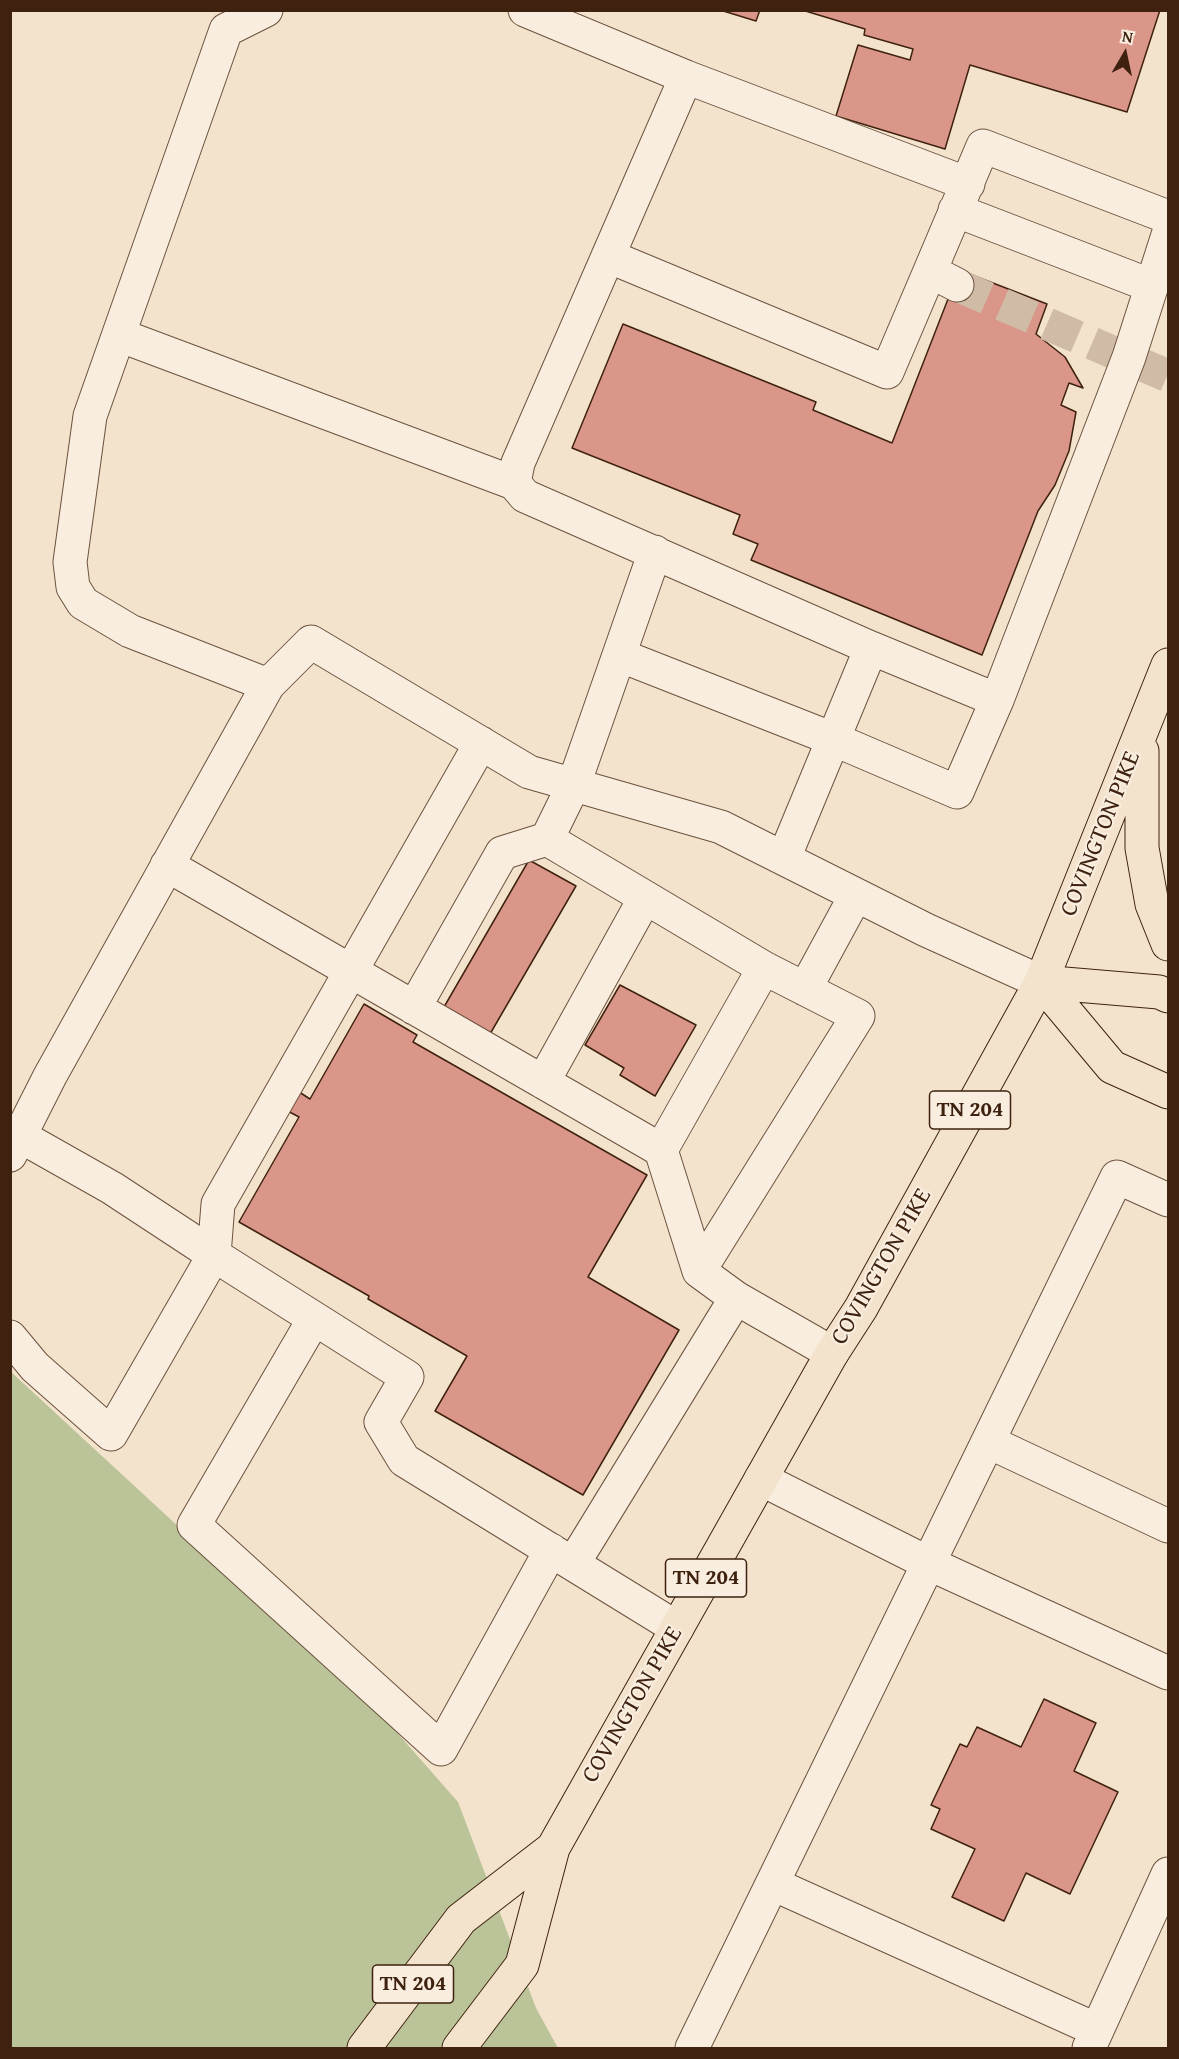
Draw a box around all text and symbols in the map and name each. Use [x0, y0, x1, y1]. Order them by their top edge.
north arrow [1095, 24, 1155, 84]
text: N [1121, 24, 1135, 49]
street label: COVINGTON PIKE [1055, 747, 1147, 921]
road number: TN 204 [930, 1091, 1010, 1129]
street label: COVINGTON PIKE [826, 1184, 938, 1350]
road number: TN 204 [666, 1559, 746, 1597]
street label: COVINGTON PIKE [577, 1622, 689, 1788]
road number: TN 204 [372, 1965, 454, 2003]

